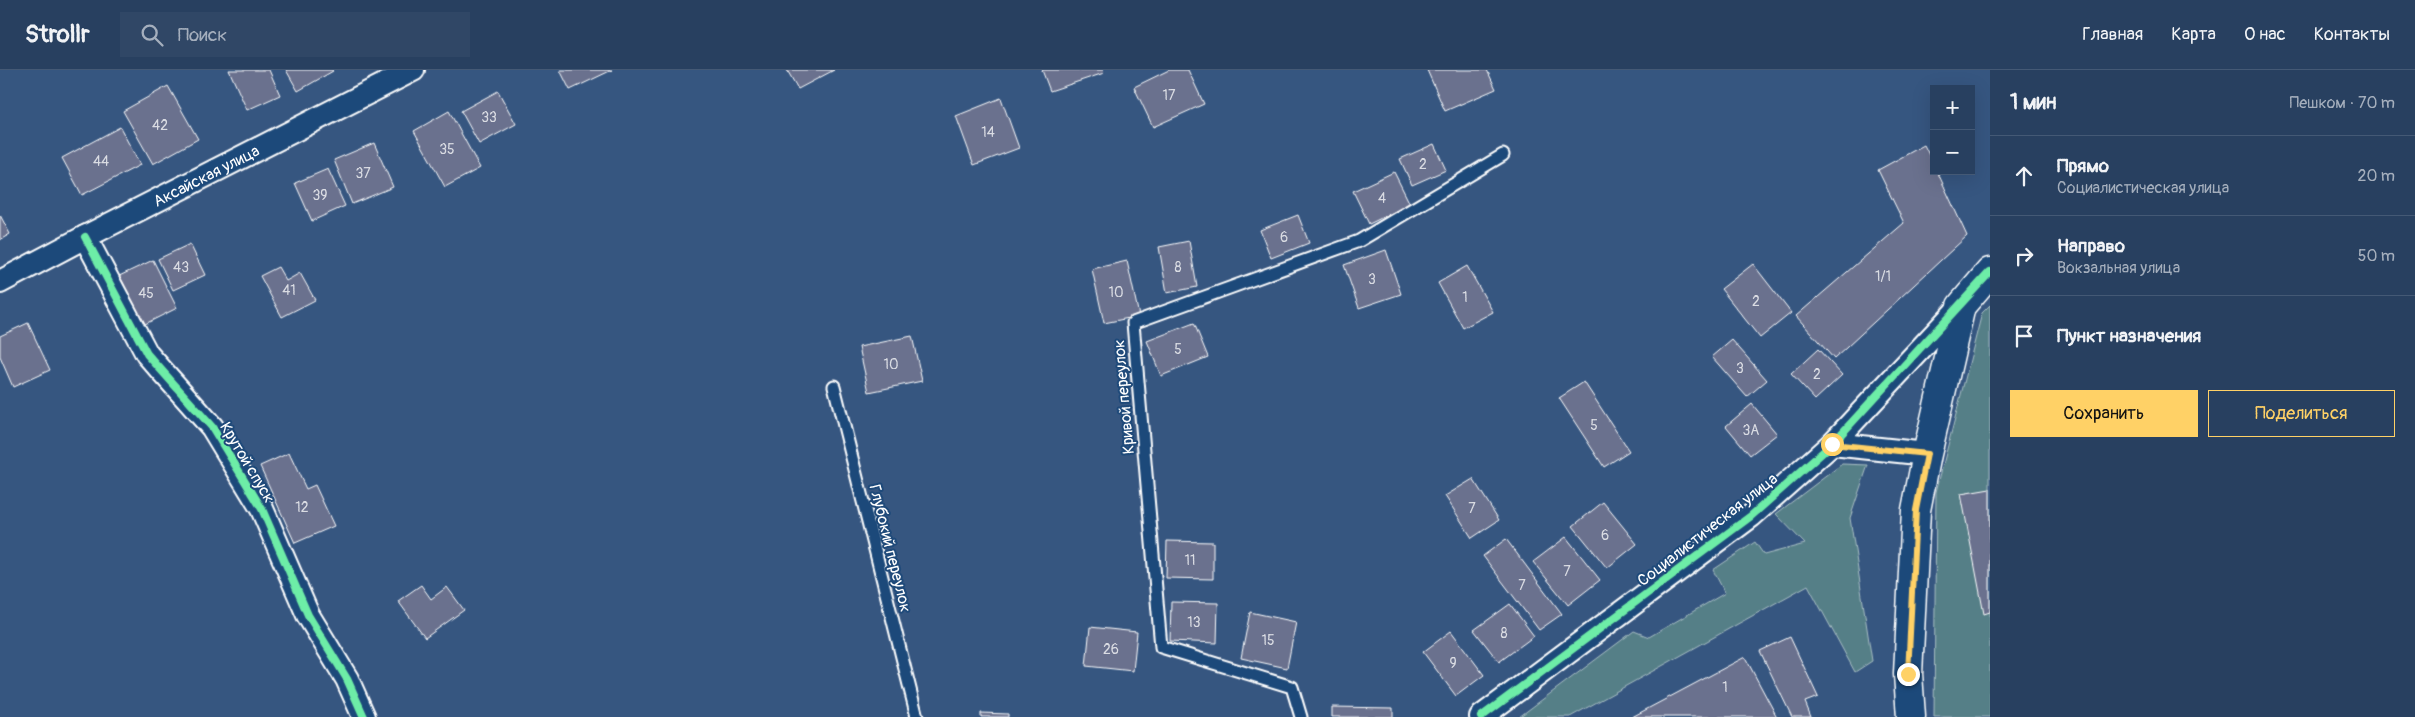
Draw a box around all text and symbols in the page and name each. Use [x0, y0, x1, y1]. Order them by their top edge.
search box [120, 12, 470, 57]
text: Strollr [25, 20, 90, 49]
icon: search [138, 21, 166, 49]
text: Поиск [178, 23, 227, 47]
text: Главная [2082, 23, 2143, 46]
text: Карта [2171, 23, 2216, 46]
text: О нас [2244, 23, 2286, 46]
text: Контакты [2314, 23, 2390, 46]
map controls [1930, 85, 1975, 175]
button: + [1930, 85, 1975, 130]
house number: 17 [1163, 87, 1176, 104]
text: 1 мин [2010, 89, 2056, 116]
text: Пешком · 70 m [2290, 93, 2395, 113]
house number: 33 [481, 109, 497, 126]
house number: 42 [152, 117, 168, 134]
house number: 14 [981, 124, 995, 141]
button: − [1930, 130, 1975, 175]
street label: Аксайская улица [150, 141, 263, 212]
house number: 35 [439, 141, 455, 158]
house number: 44 [93, 153, 109, 170]
text: Прямо [2057, 154, 2109, 178]
house number: 2 [1419, 156, 1427, 173]
icon: ahead [2010, 162, 2038, 190]
house number: 37 [355, 165, 371, 182]
text: 20 m [2357, 166, 2395, 186]
text: Социалистическая улица [2057, 178, 2229, 198]
house number: 39 [312, 187, 328, 204]
house number: 4 [1378, 190, 1386, 207]
house number: 6 [1280, 229, 1288, 246]
text: Направо [2057, 234, 2125, 258]
icon: right [2010, 242, 2038, 270]
text: 50 m [2358, 246, 2395, 266]
text: Вокзальная улица [2057, 258, 2180, 278]
house number: 43 [173, 259, 189, 276]
house number: 8 [1174, 259, 1182, 276]
house number: 1/1 [1875, 268, 1891, 285]
house number: 3 [1368, 271, 1376, 288]
house number: 41 [282, 282, 296, 299]
house number: 10 [1108, 284, 1124, 301]
house number: 45 [138, 285, 154, 302]
house number: 1 [1462, 289, 1468, 306]
house number: 2 [1752, 293, 1760, 310]
icon: arrive [2010, 322, 2038, 350]
text: Пункт назначения [2057, 324, 2201, 348]
street label: Кривой переулок [1109, 339, 1139, 455]
house number: 5 [1174, 341, 1182, 358]
house number: 10 [883, 356, 899, 373]
house number: 3 [1736, 360, 1744, 377]
house number: 2 [1813, 366, 1821, 383]
button: Сохранить [2010, 390, 2198, 437]
button: Поделиться [2208, 390, 2395, 437]
house number: 5 [1590, 417, 1598, 434]
street label: Крутой спуск [215, 418, 279, 507]
house number: 3А [1743, 422, 1759, 439]
route start [1821, 433, 1844, 456]
street label: Социалистическая улица [1634, 469, 1782, 591]
street label: Глубокий переулок [865, 482, 916, 614]
house number: 12 [295, 499, 309, 516]
house number: 7 [1468, 500, 1476, 517]
house number: 6 [1601, 527, 1609, 544]
house number: 11 [1185, 552, 1195, 569]
house number: 7 [1563, 563, 1571, 580]
house number: 7 [1518, 577, 1526, 594]
house number: 13 [1187, 614, 1201, 631]
house number: 8 [1500, 625, 1508, 642]
house number: 15 [1261, 632, 1275, 649]
house number: 26 [1103, 641, 1119, 658]
house number: 9 [1449, 655, 1457, 672]
route end [1897, 663, 1920, 686]
house number: 1 [1722, 679, 1728, 696]

